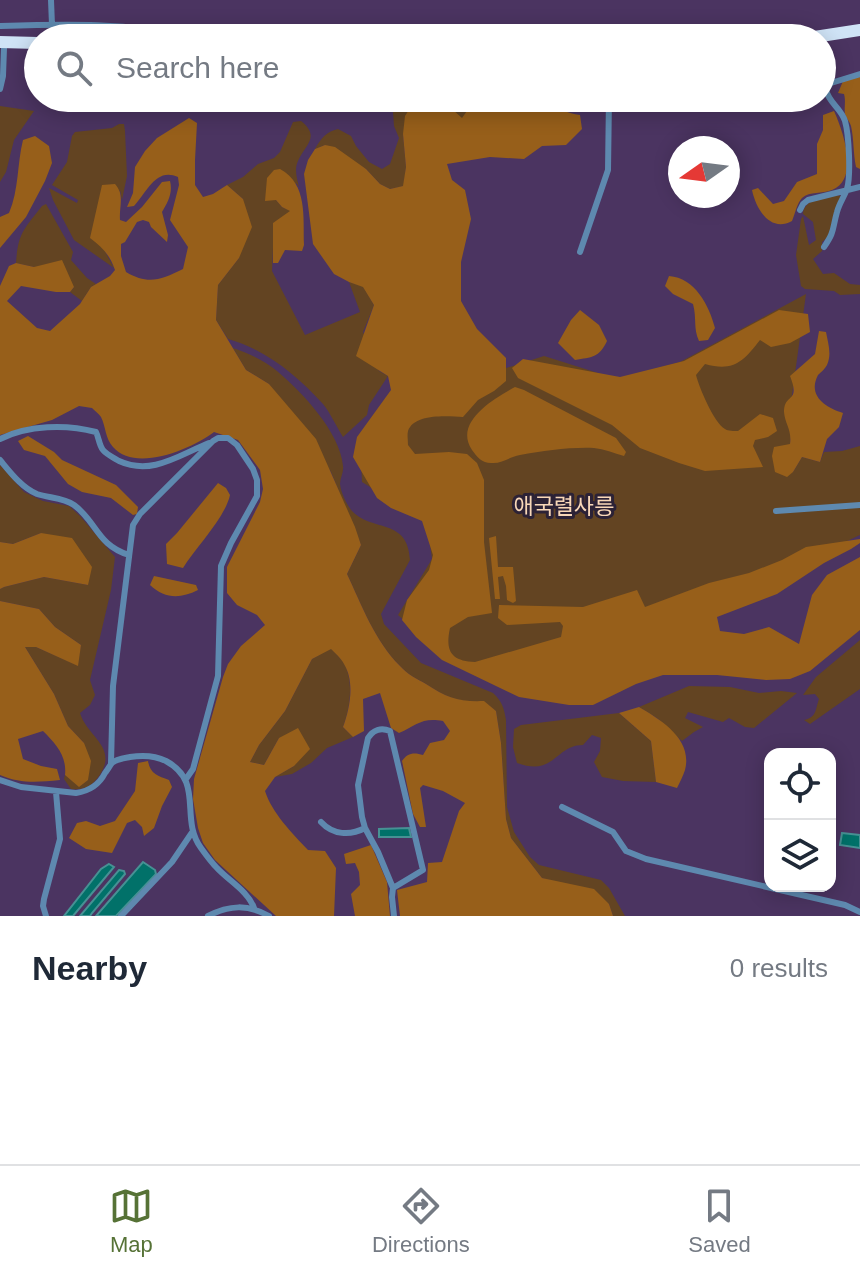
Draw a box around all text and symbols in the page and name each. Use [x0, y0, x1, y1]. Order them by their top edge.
search box [24, 24, 836, 112]
icon: search [52, 46, 96, 90]
text: Search here [116, 51, 279, 84]
north arrow [668, 136, 740, 208]
park label: 애국렬사릉 [513, 494, 615, 519]
map controls [764, 748, 836, 892]
button: locate [764, 748, 836, 820]
button: layers [764, 820, 836, 892]
text: Nearby [32, 949, 147, 987]
text: 0 results [730, 953, 828, 983]
tab: Map [109, 1184, 153, 1258]
tab: Directions [372, 1184, 470, 1258]
tab: Saved [688, 1184, 751, 1258]

